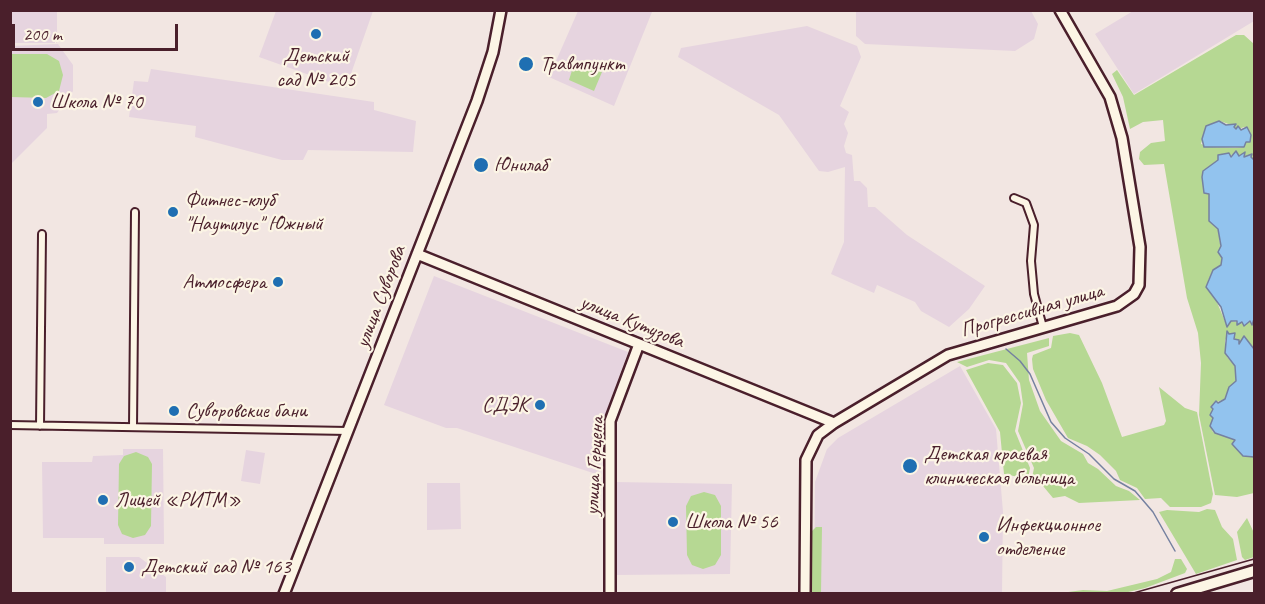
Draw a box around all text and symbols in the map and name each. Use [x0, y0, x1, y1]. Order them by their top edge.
scale bar [15, 12, 182, 50]
text: 200 m [23, 23, 62, 45]
marker: Детский сад № 205 [309, 27, 323, 41]
place label: Детский сад № 205 [276, 43, 356, 93]
place label: Травмпункт [540, 51, 624, 77]
marker: Травмпункт [517, 55, 535, 73]
place label: Школа № 70 [50, 89, 143, 115]
marker: Школа № 70 [31, 95, 45, 109]
place label: Юнилаб [494, 152, 547, 178]
marker: Юнилаб [472, 156, 490, 174]
place label: Фитнес-клуб "Наутилус" Южный [185, 187, 323, 237]
marker: Фитнес-клуб "Наутилус" Южный [166, 205, 180, 219]
street label: улица Суворова [350, 242, 412, 352]
place label: Атмосфера [183, 269, 266, 295]
marker: Атмосфера [271, 275, 285, 289]
street label: Прогрессивная улица [958, 279, 1106, 343]
street label: улица Кутузова [576, 290, 688, 354]
place label: СДЭК [482, 392, 528, 418]
place label: Суворовские бани [186, 398, 307, 424]
marker: СДЭК [533, 398, 547, 412]
marker: Суворовские бани [167, 404, 181, 418]
street label: улица Герцена [580, 416, 610, 516]
place label: Детская краевая клиническая больница [924, 441, 1074, 491]
marker: Детская краевая клиническая больница [901, 457, 919, 475]
place label: Лицей «РИТМ» [115, 487, 241, 513]
marker: Лицей «РИТМ» [96, 493, 110, 507]
place label: Школа № 56 [685, 509, 778, 535]
place label: Инфекционное отделение [996, 512, 1100, 562]
marker: Школа № 56 [666, 515, 680, 529]
marker: Инфекционное отделение [977, 530, 991, 544]
place label: Детский сад № 163 [141, 554, 291, 580]
marker: Детский сад № 163 [122, 560, 136, 574]

